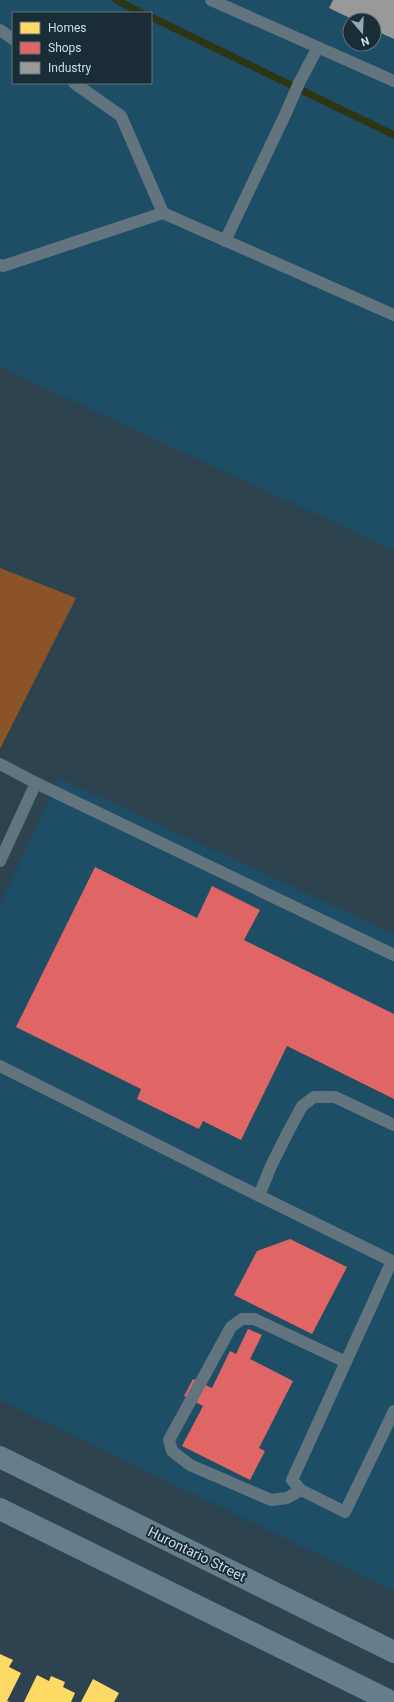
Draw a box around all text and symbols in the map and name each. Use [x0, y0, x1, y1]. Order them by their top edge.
legend [12, 12, 152, 84]
north arrow [342, 12, 382, 52]
text: Homes [48, 21, 86, 35]
text: N [359, 34, 371, 48]
text: Shops [48, 41, 82, 55]
text: Industry [48, 61, 92, 75]
street label: Hurontario Street [146, 1523, 249, 1585]

